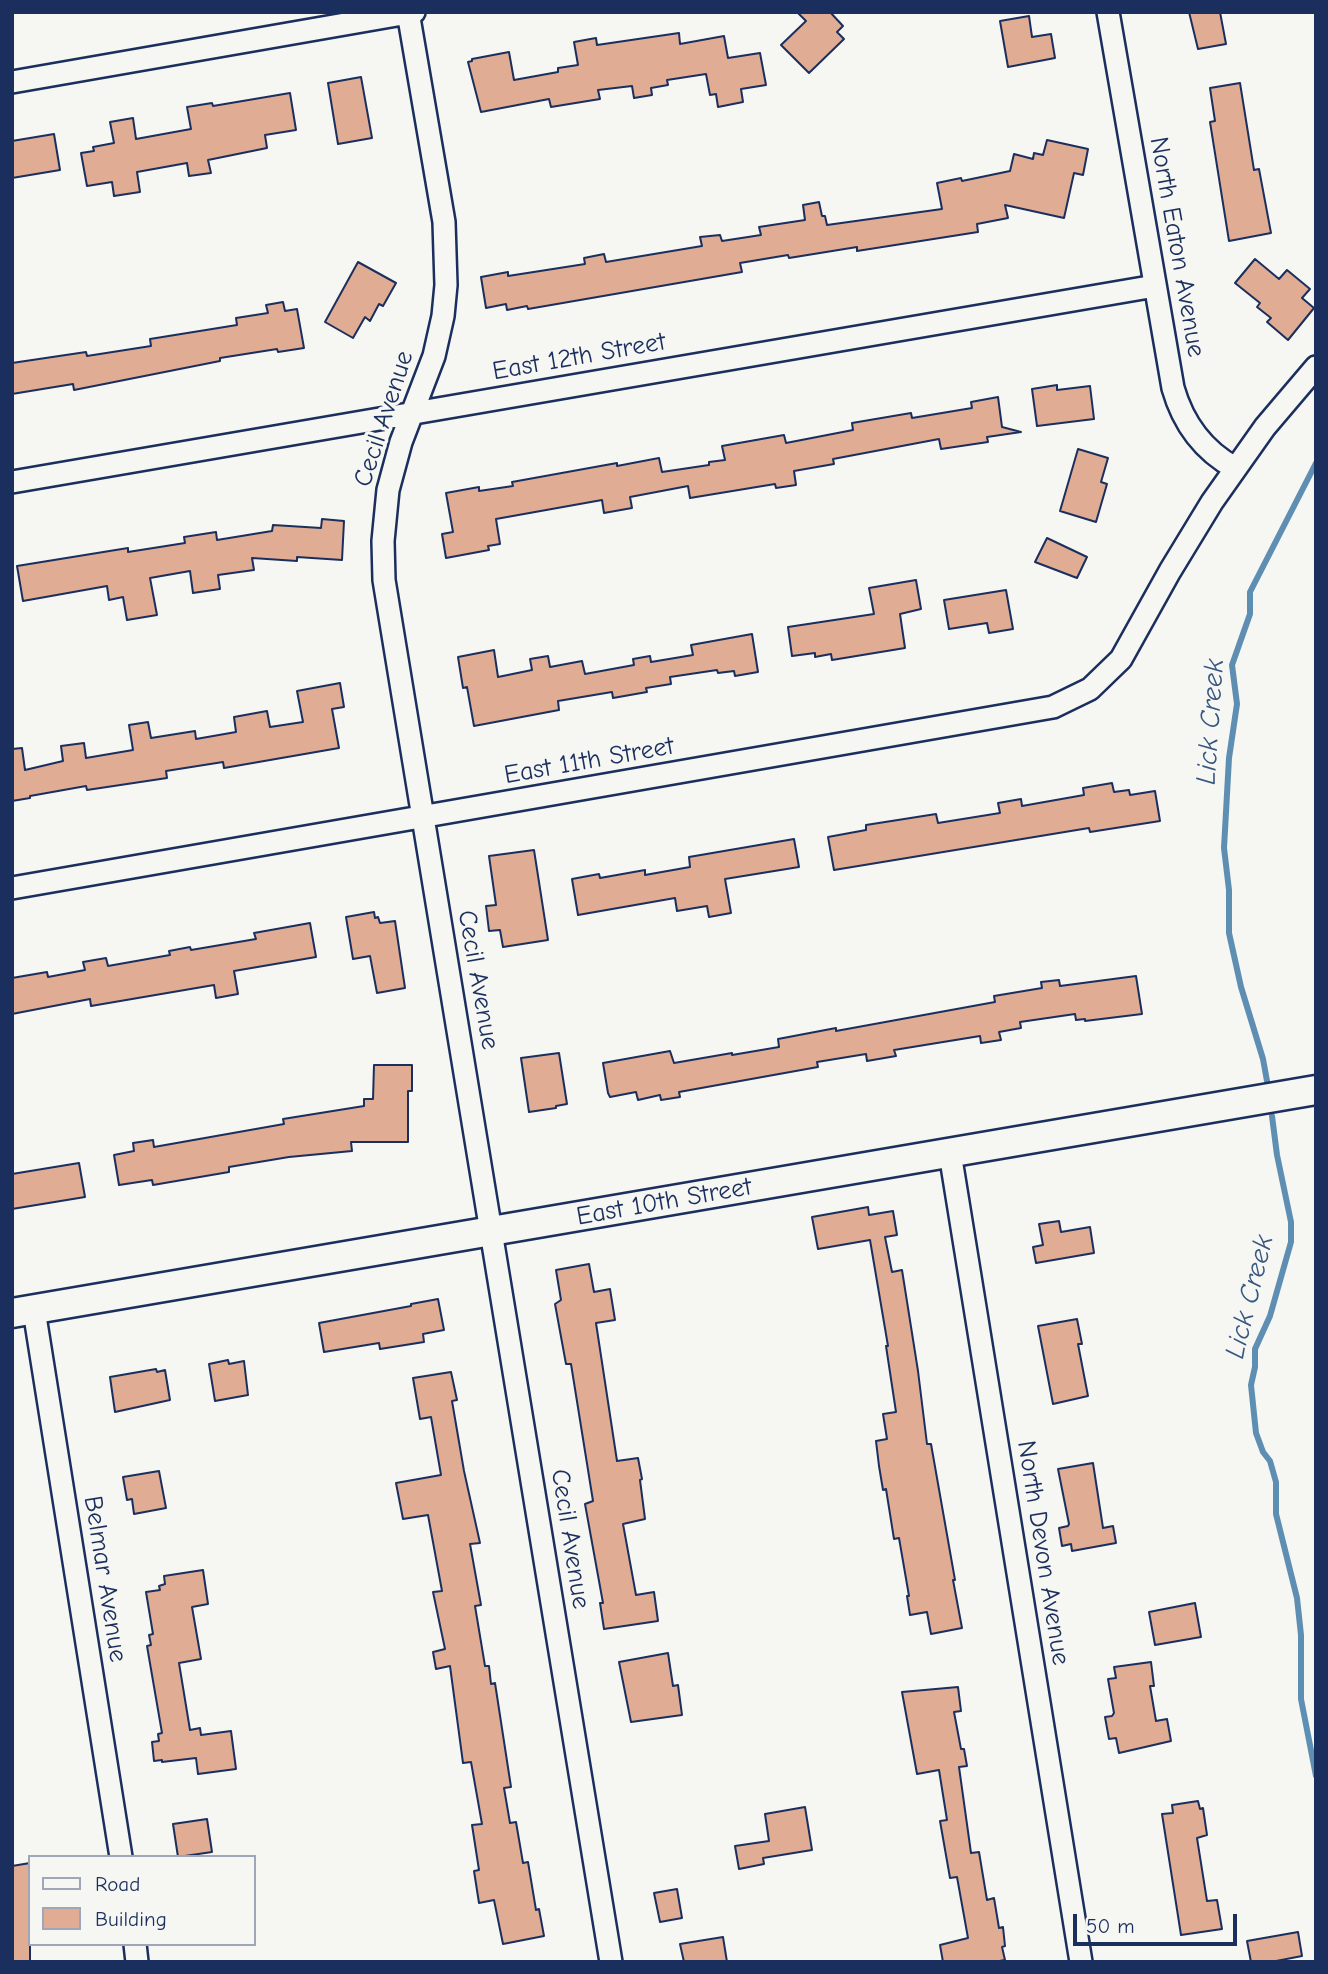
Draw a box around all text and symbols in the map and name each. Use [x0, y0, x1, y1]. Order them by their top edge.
street label: North Eaton Avenue [1142, 134, 1212, 360]
street label: East 12th Street [490, 326, 668, 388]
street label: Cecil Avenue [347, 347, 421, 491]
water label: Lick Creek [1190, 658, 1232, 786]
street label: East 11th Street [502, 731, 676, 791]
street label: Cecil Avenue [450, 908, 506, 1052]
street label: East 10th Street [574, 1171, 754, 1233]
water label: Lick Creek [1218, 1232, 1282, 1362]
street label: North Devon Avenue [1010, 1438, 1076, 1668]
street label: Cecil Avenue [544, 1467, 596, 1611]
street label: Belmar Avenue [76, 1494, 134, 1664]
legend [28, 1855, 256, 1946]
text: Road [95, 1872, 140, 1896]
scale bar [1076, 1900, 1240, 1944]
text: Building [95, 1907, 167, 1931]
text: 50 m [1086, 1914, 1135, 1938]

